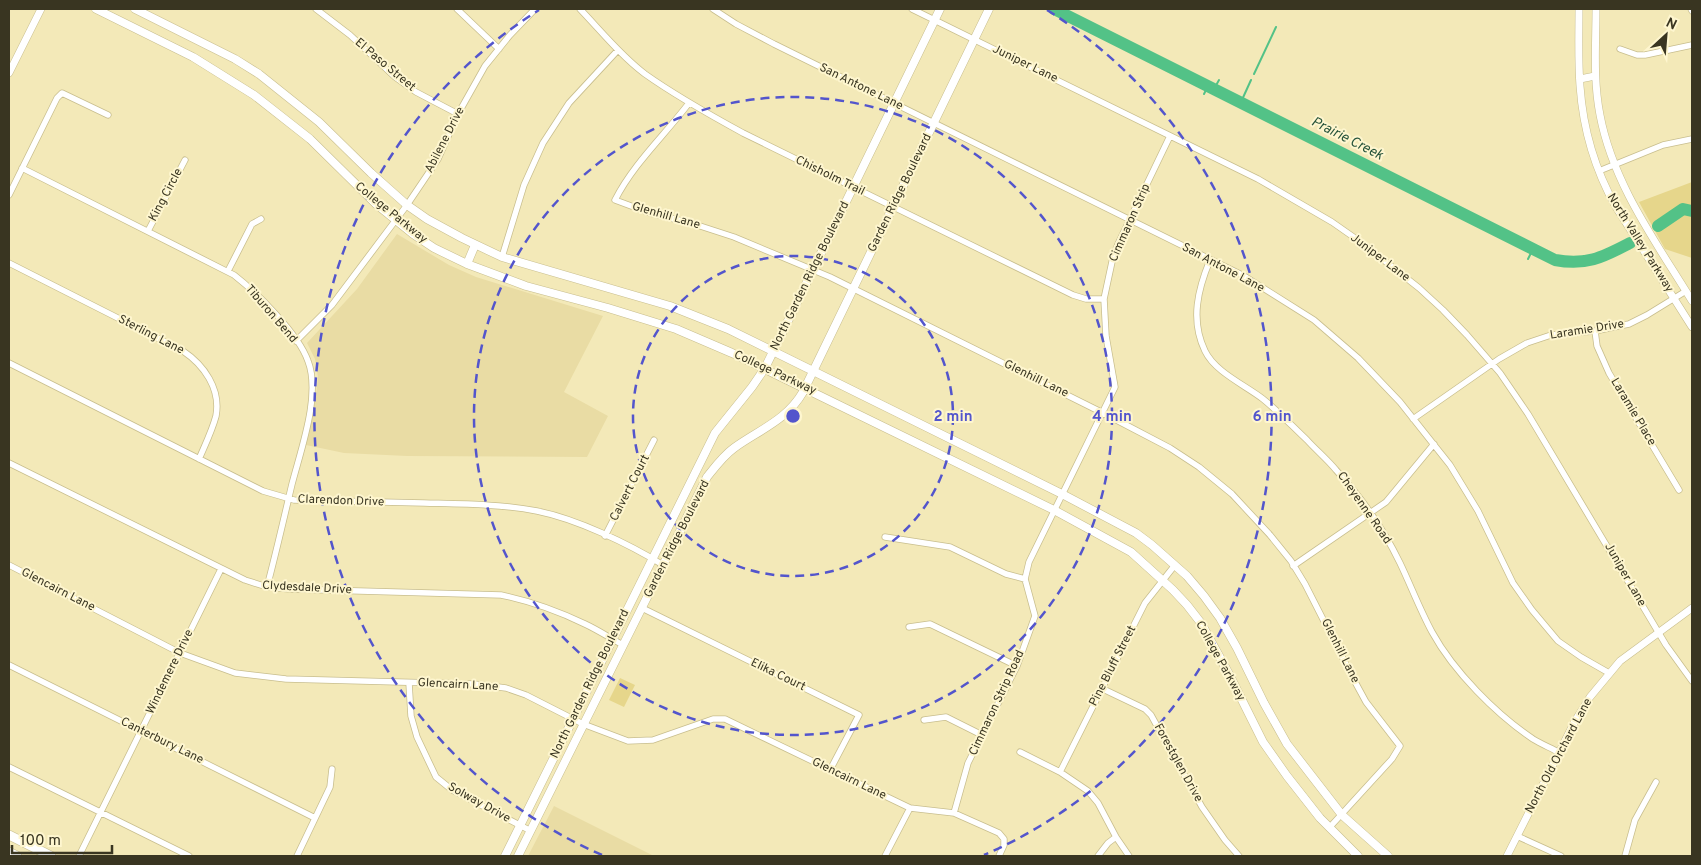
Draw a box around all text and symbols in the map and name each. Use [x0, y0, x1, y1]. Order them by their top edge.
north arrow [1641, 10, 1691, 60]
text: N [1663, 15, 1679, 35]
street label: El Paso Street [351, 35, 419, 95]
street label: Juniper Lane [990, 41, 1060, 87]
street label: San Antone Lane [816, 60, 906, 114]
street label: Abilene Drive [421, 104, 469, 176]
water label: Prairie Creek [1308, 114, 1387, 165]
street label: Garden Ridge Boulevard [864, 131, 936, 255]
street label: Chisholm Trail [793, 152, 867, 200]
street label: King Circle [145, 166, 187, 224]
street label: College Parkway [351, 179, 431, 247]
street label: Cimmaron Strip [1106, 181, 1154, 265]
street label: North Valley Parkway [1603, 190, 1677, 296]
street label: Glenhill Lane [630, 199, 702, 233]
street label: North Garden Ridge Boulevard [767, 199, 853, 353]
street label: Juniper Lane [1347, 230, 1413, 286]
street label: San Antone Lane [1179, 240, 1267, 296]
street label: Tiburon Bend [241, 281, 301, 347]
street label: Sterling Lane [115, 312, 187, 358]
street label: Laramie Drive [1549, 316, 1625, 344]
street label: College Parkway [731, 347, 819, 399]
street label: Glenhill Lane [1001, 356, 1071, 402]
street label: Laramie Place [1606, 375, 1660, 449]
centre of rings [784, 407, 802, 425]
text: 2 min [933, 408, 973, 427]
text: 4 min [1092, 408, 1132, 427]
text: 6 min [1252, 408, 1292, 427]
street label: Calvert Court [606, 452, 654, 524]
street label: Cheyenne Road [1333, 469, 1395, 547]
street label: Garden Ridge Boulevard [640, 477, 714, 601]
street label: Clarendon Drive [297, 491, 385, 511]
street label: Juniper Lane [1600, 540, 1650, 610]
street label: Glencairn Lane [18, 565, 98, 615]
street label: Clydesdale Drive [262, 578, 352, 598]
street label: North Garden Ridge Boulevard [547, 607, 633, 761]
street label: Glenhill Lane [1317, 616, 1363, 686]
street label: College Parkway [1191, 618, 1249, 704]
street label: Pine Bluff Street [1086, 623, 1140, 709]
street label: Windemere Drive [143, 627, 197, 717]
street label: Cimmaron Strip Road [966, 648, 1028, 758]
street label: Elika Court [748, 655, 808, 695]
street label: Glencairn Lane [417, 675, 499, 695]
street label: North Old Orchard Lane [1522, 696, 1596, 816]
street label: Canterbury Lane [118, 714, 206, 768]
street label: Forestglen Drive [1150, 721, 1206, 805]
street label: Glencairn Lane [809, 754, 889, 804]
street label: Solway Drive [445, 779, 513, 827]
scale bar [12, 822, 112, 854]
text: 100 m [20, 832, 61, 851]

